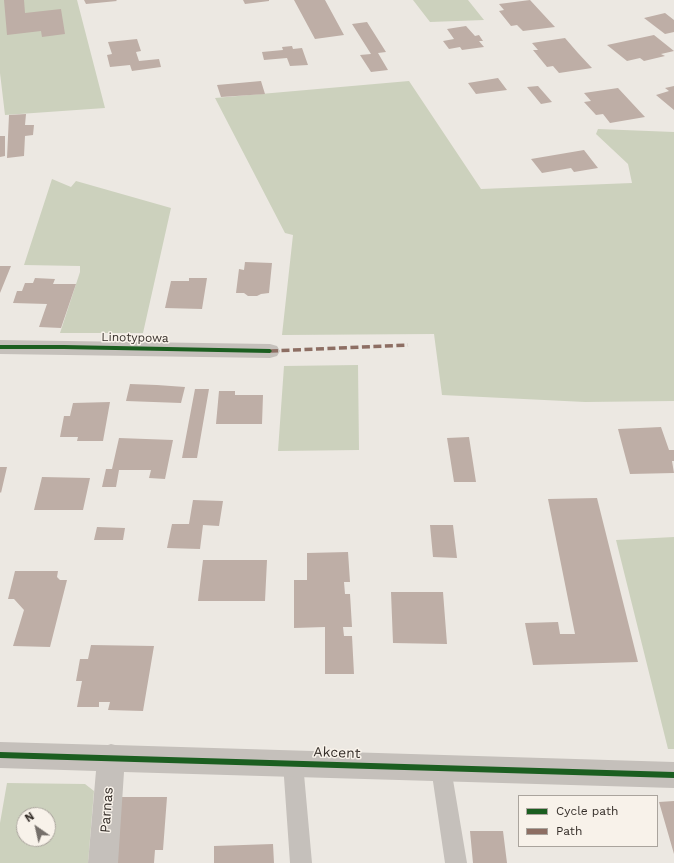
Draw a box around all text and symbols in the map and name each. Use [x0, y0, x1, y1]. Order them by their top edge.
street label: Linotypowa [101, 330, 169, 346]
street label: Akcent [313, 744, 361, 762]
street label: Parnas [97, 786, 117, 834]
legend [518, 795, 658, 847]
text: Cycle path [556, 804, 618, 818]
north arrow [16, 807, 56, 847]
text: N [23, 810, 37, 825]
text: Path [556, 824, 582, 838]

